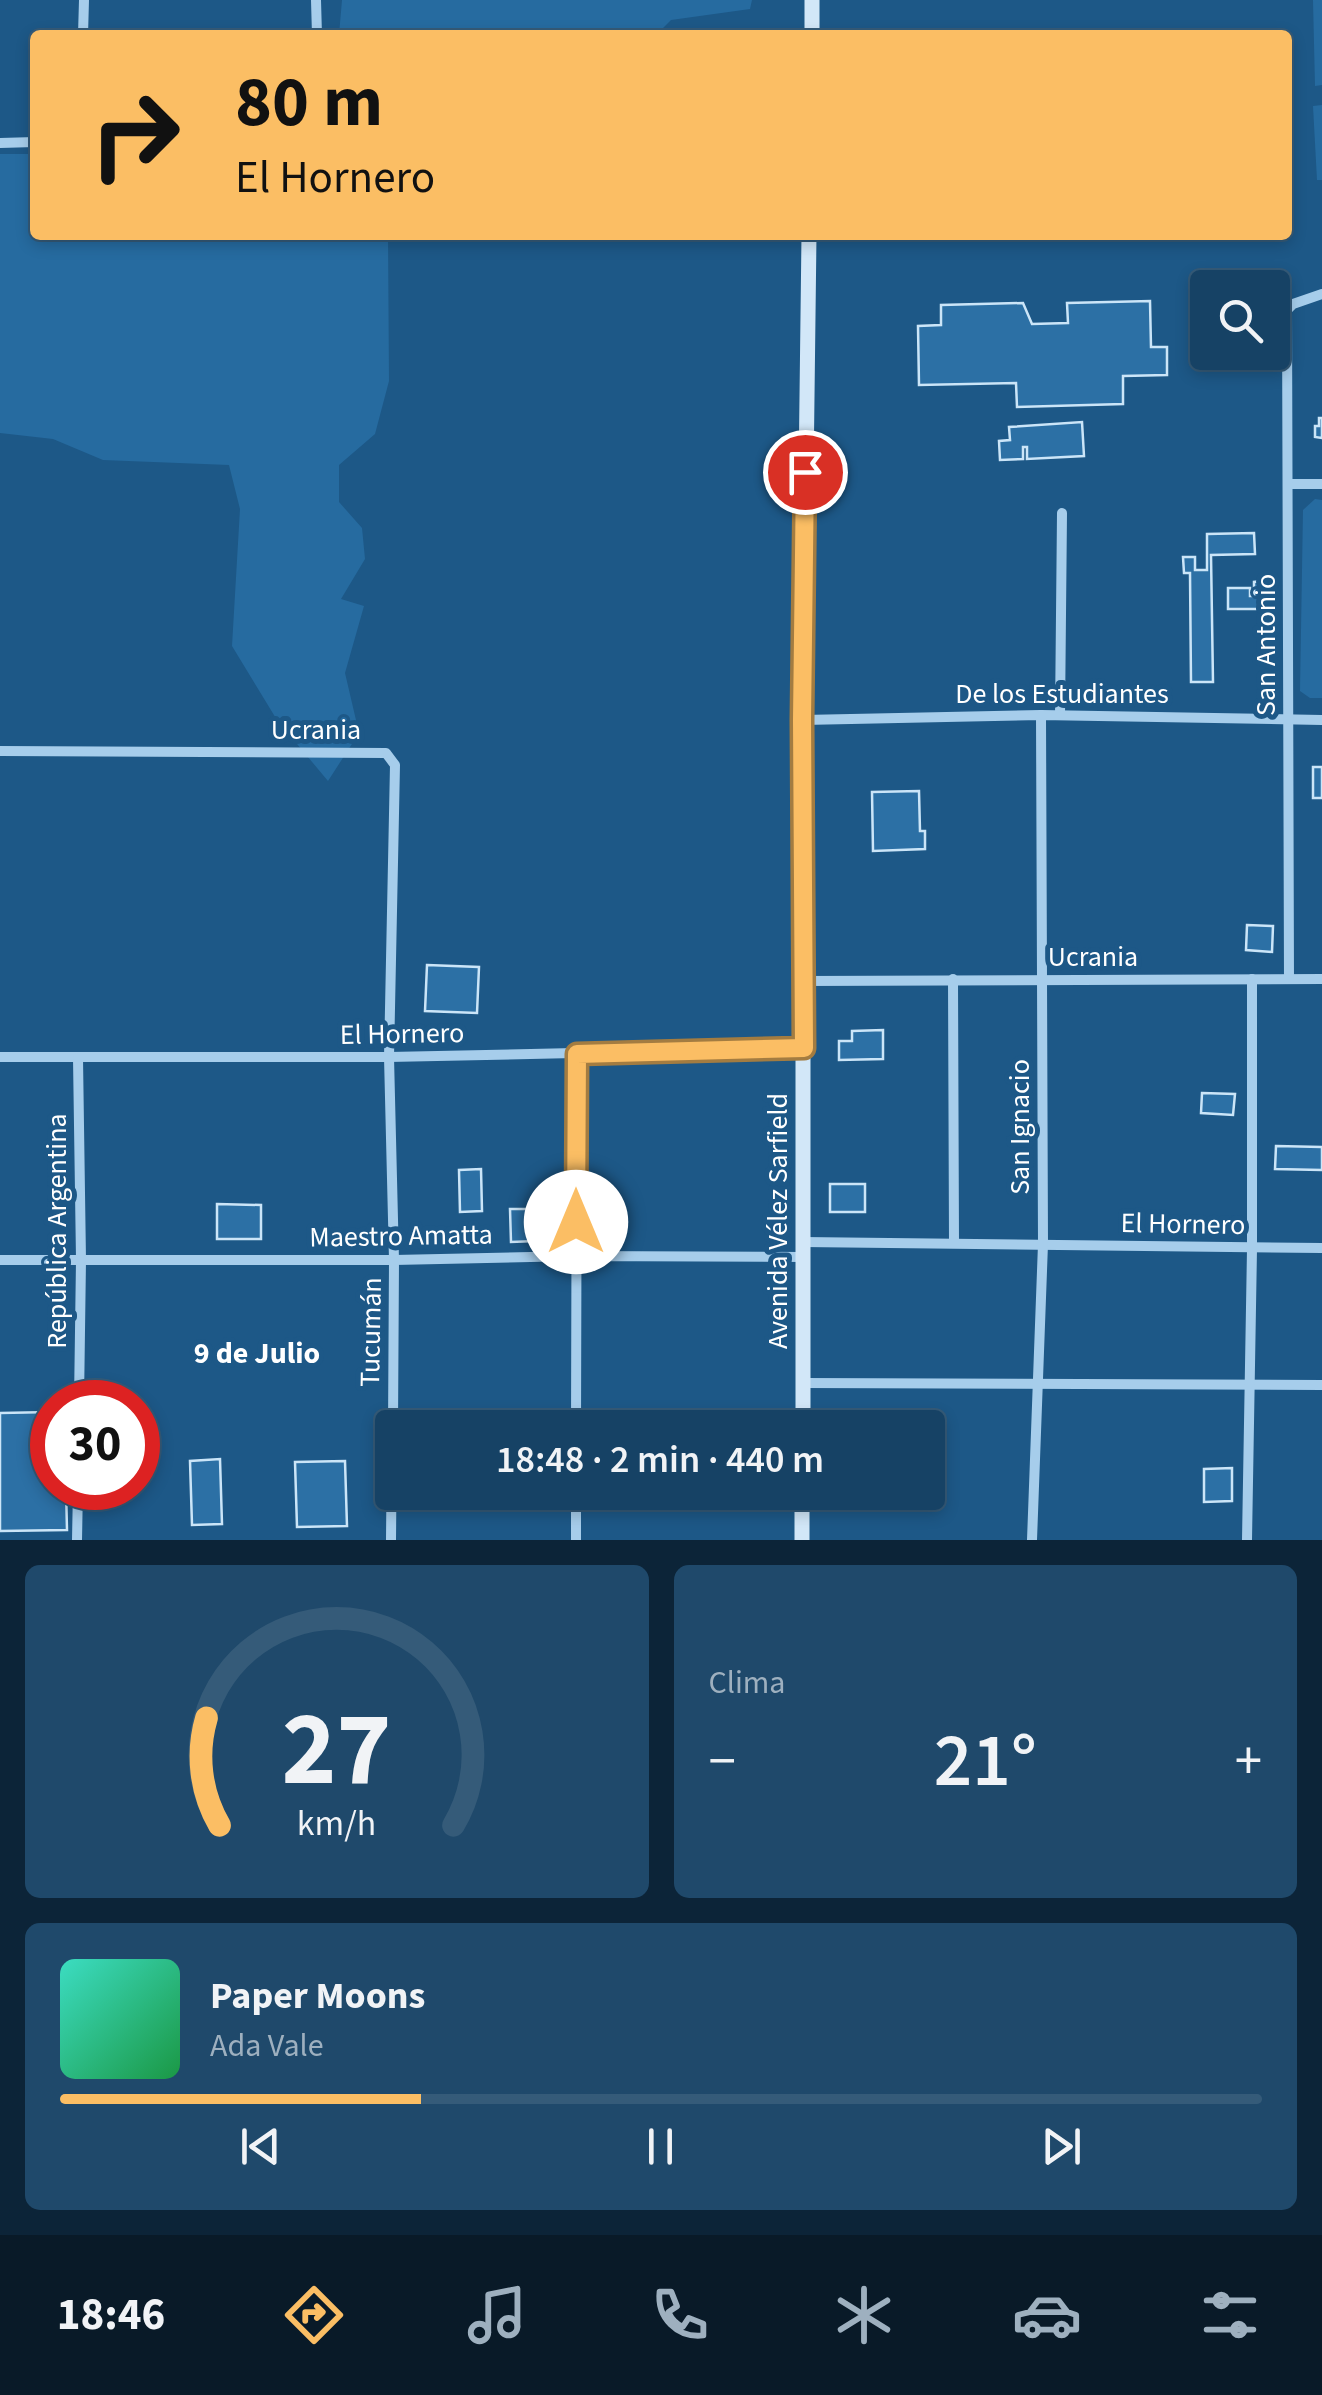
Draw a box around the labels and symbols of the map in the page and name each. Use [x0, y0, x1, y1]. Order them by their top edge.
pin [763, 430, 848, 515]
street label: San Antonio [1246, 574, 1286, 716]
street label: De los Estudiantes [955, 674, 1169, 714]
street label: Ucrania [271, 710, 361, 750]
street label: Ucrania [1048, 937, 1138, 977]
street label: El Hornero [339, 1013, 465, 1055]
street label: San Ignacio [1000, 1059, 1040, 1195]
street label: Avenida Vélez Sarfield [758, 1093, 798, 1349]
street label: República Argentina [37, 1113, 77, 1349]
position arrow [524, 1170, 628, 1274]
street label: El Hornero [1120, 1203, 1246, 1245]
street label: Maestro Amatta [309, 1214, 493, 1258]
street label: Tucumán [350, 1277, 392, 1387]
district label: 9 de Julio [194, 1332, 320, 1375]
speed limit sign: 30 [30, 1380, 160, 1510]

